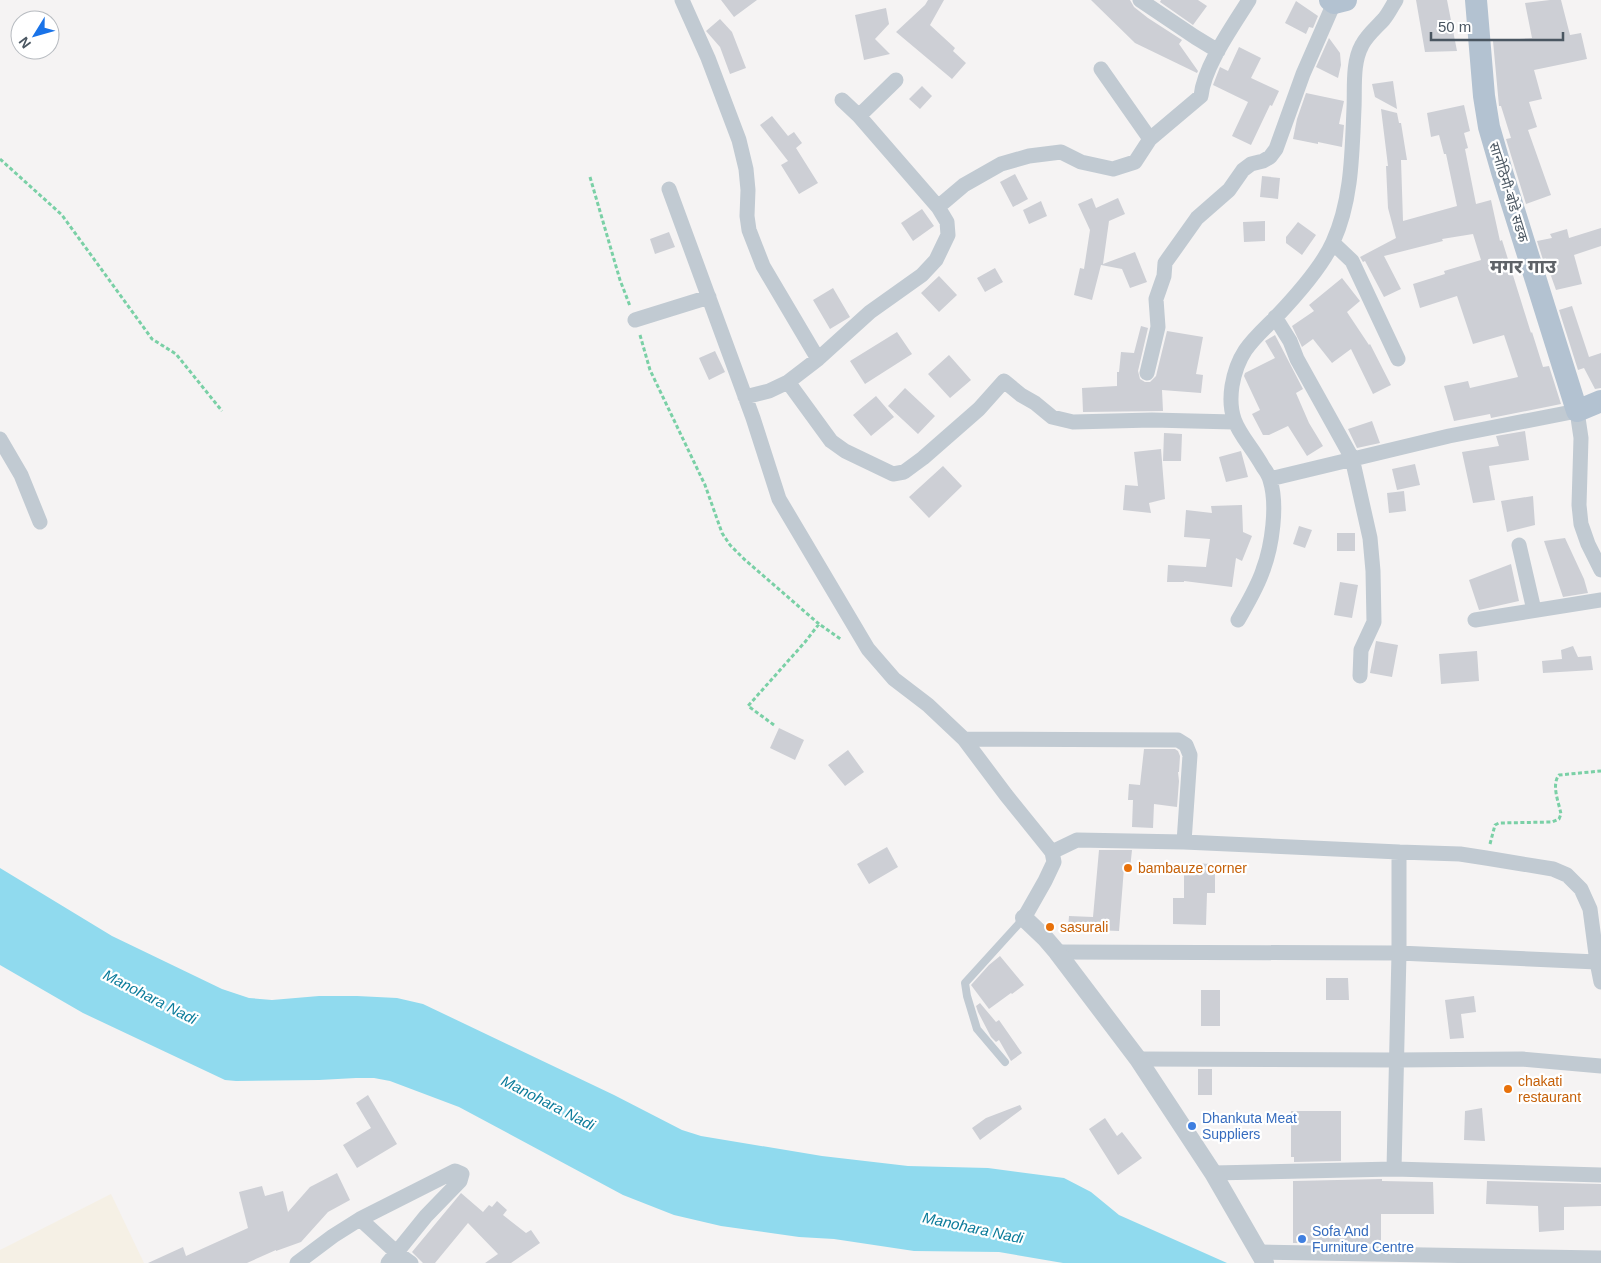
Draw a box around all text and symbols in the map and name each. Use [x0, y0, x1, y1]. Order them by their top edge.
north arrow [10, 10, 60, 60]
scale bar [1431, 10, 1564, 42]
text: 50 m [1438, 18, 1471, 35]
text: N [15, 34, 34, 52]
street label: सानोठिमी-बोडे सडक [1486, 140, 1533, 244]
district label: मगर गाउ [1490, 256, 1557, 277]
place label: bambauze corner [1138, 860, 1247, 876]
marker: bambauze corner [1122, 862, 1134, 874]
place label: sasurali [1060, 919, 1108, 935]
marker: sasurali [1044, 921, 1056, 933]
water label: Manohara Nadi [101, 966, 200, 1028]
water label: Manohara Nadi [499, 1072, 598, 1134]
place label: chakati restaurant [1518, 1073, 1581, 1105]
marker: chakati restaurant [1502, 1083, 1514, 1095]
place label: Dhankuta Meat Suppliers [1202, 1110, 1297, 1142]
marker: Dhankuta Meat Suppliers [1186, 1120, 1198, 1132]
water label: Manohara Nadi [921, 1209, 1026, 1247]
place label: Sofa And Furniture Centre [1312, 1223, 1414, 1255]
marker: Sofa And Furniture Centre [1296, 1233, 1308, 1245]

